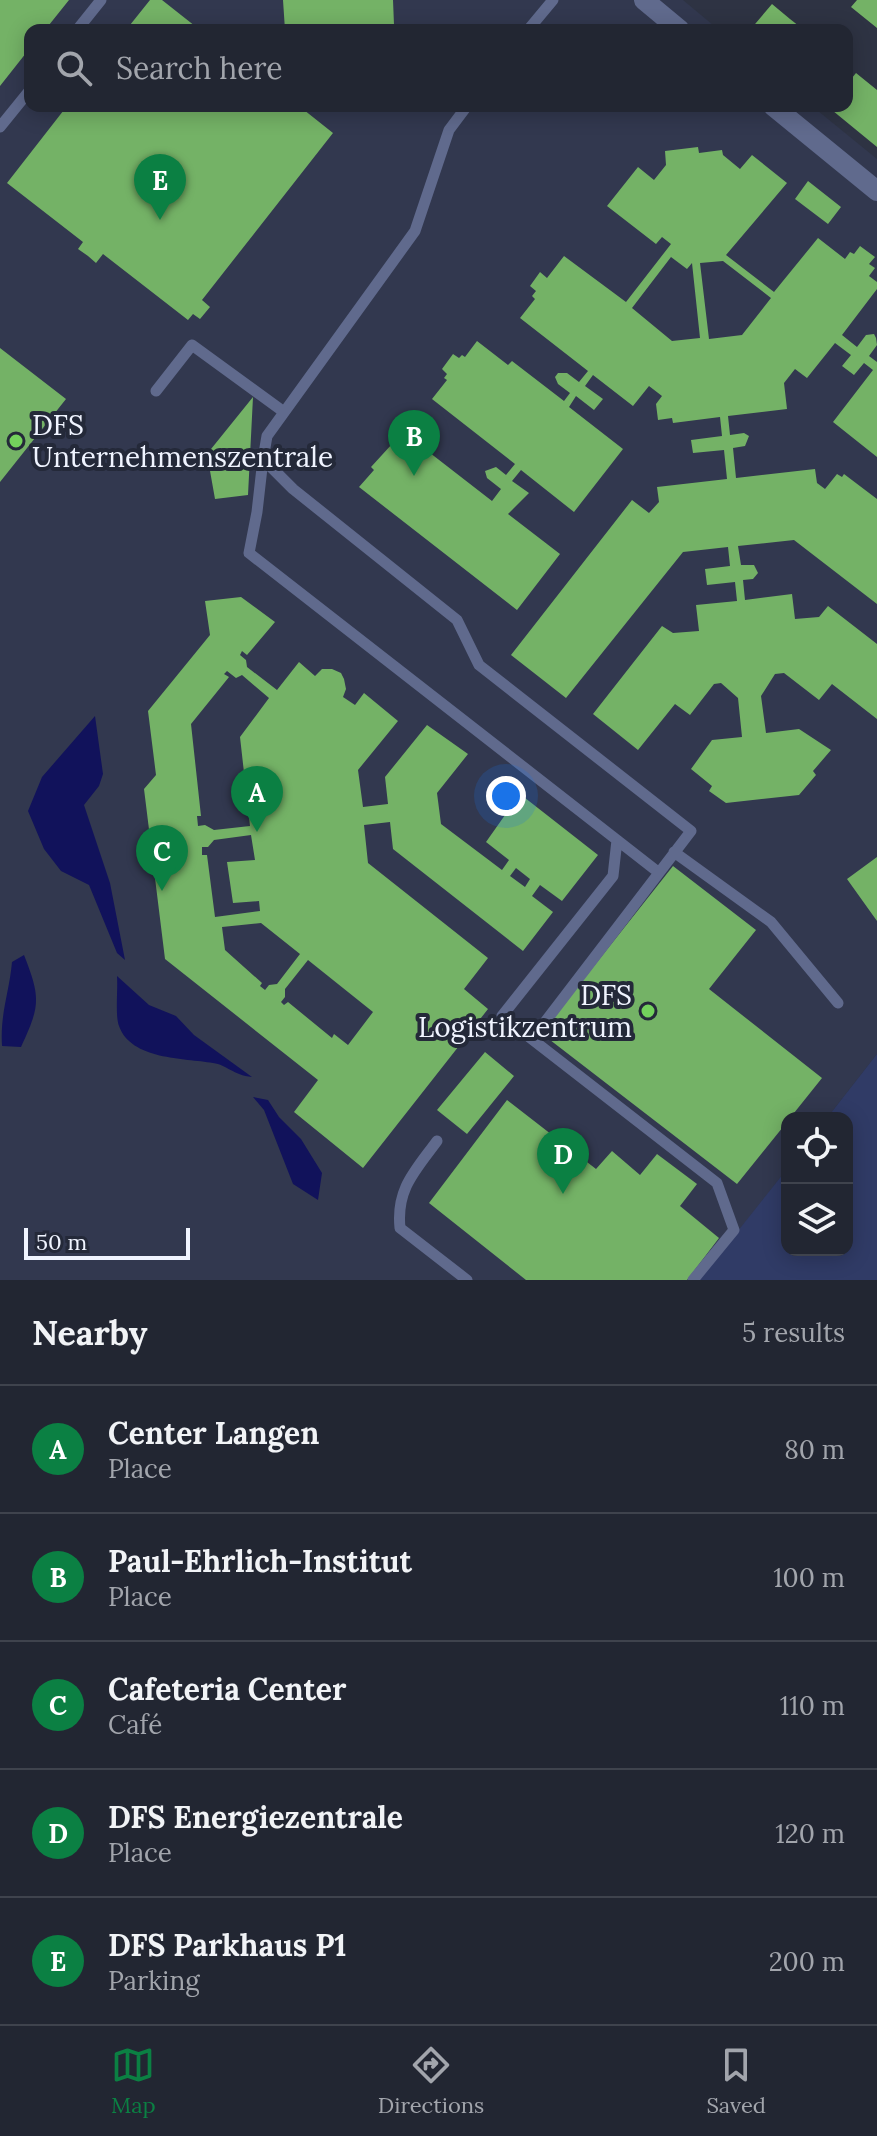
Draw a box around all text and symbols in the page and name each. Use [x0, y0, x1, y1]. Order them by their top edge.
search box [24, 24, 853, 112]
icon: search [52, 46, 96, 90]
text: Search here [116, 49, 283, 87]
pin: E [134, 154, 186, 220]
place label: DFS Unternehmenszentrale [32, 407, 333, 475]
pin: B [388, 410, 440, 476]
marker: DFS Unternehmenszentrale [7, 432, 25, 450]
pin: A [231, 766, 283, 832]
your location [486, 776, 526, 816]
pin: C [136, 825, 188, 891]
place label: DFS Logistikzentrum [418, 977, 632, 1045]
marker: DFS Logistikzentrum [639, 1002, 657, 1020]
map controls [781, 1112, 853, 1256]
button: locate [781, 1112, 853, 1184]
pin: D [537, 1128, 589, 1194]
button: layers [781, 1184, 853, 1256]
scale bar [24, 1224, 190, 1260]
text: 50 m [36, 1228, 87, 1256]
text: Nearby [32, 1311, 148, 1354]
text: 5 results [742, 1316, 845, 1349]
text: Center Langen [108, 1414, 319, 1452]
text: A [49, 1433, 67, 1466]
text: 80 m [784, 1433, 845, 1466]
text: Place [108, 1452, 172, 1485]
text: Paul-Ehrlich-Institut [108, 1542, 412, 1580]
text: B [49, 1561, 67, 1594]
text: 100 m [773, 1561, 845, 1594]
text: Place [108, 1580, 172, 1613]
text: Cafeteria Center [108, 1670, 346, 1708]
text: C [49, 1689, 67, 1722]
text: 110 m [780, 1689, 845, 1722]
text: Café [108, 1708, 162, 1741]
text: DFS Energiezentrale [108, 1798, 403, 1836]
text: D [48, 1817, 68, 1850]
text: 120 m [775, 1817, 845, 1850]
text: Place [108, 1836, 172, 1869]
text: DFS Parkhaus P1 [108, 1926, 347, 1964]
text: E [50, 1945, 66, 1978]
text: 200 m [769, 1945, 845, 1978]
text: Parking [108, 1964, 200, 1997]
tab: Map [111, 2043, 156, 2119]
tab: Directions [378, 2043, 484, 2119]
tab: Saved [706, 2043, 766, 2119]

